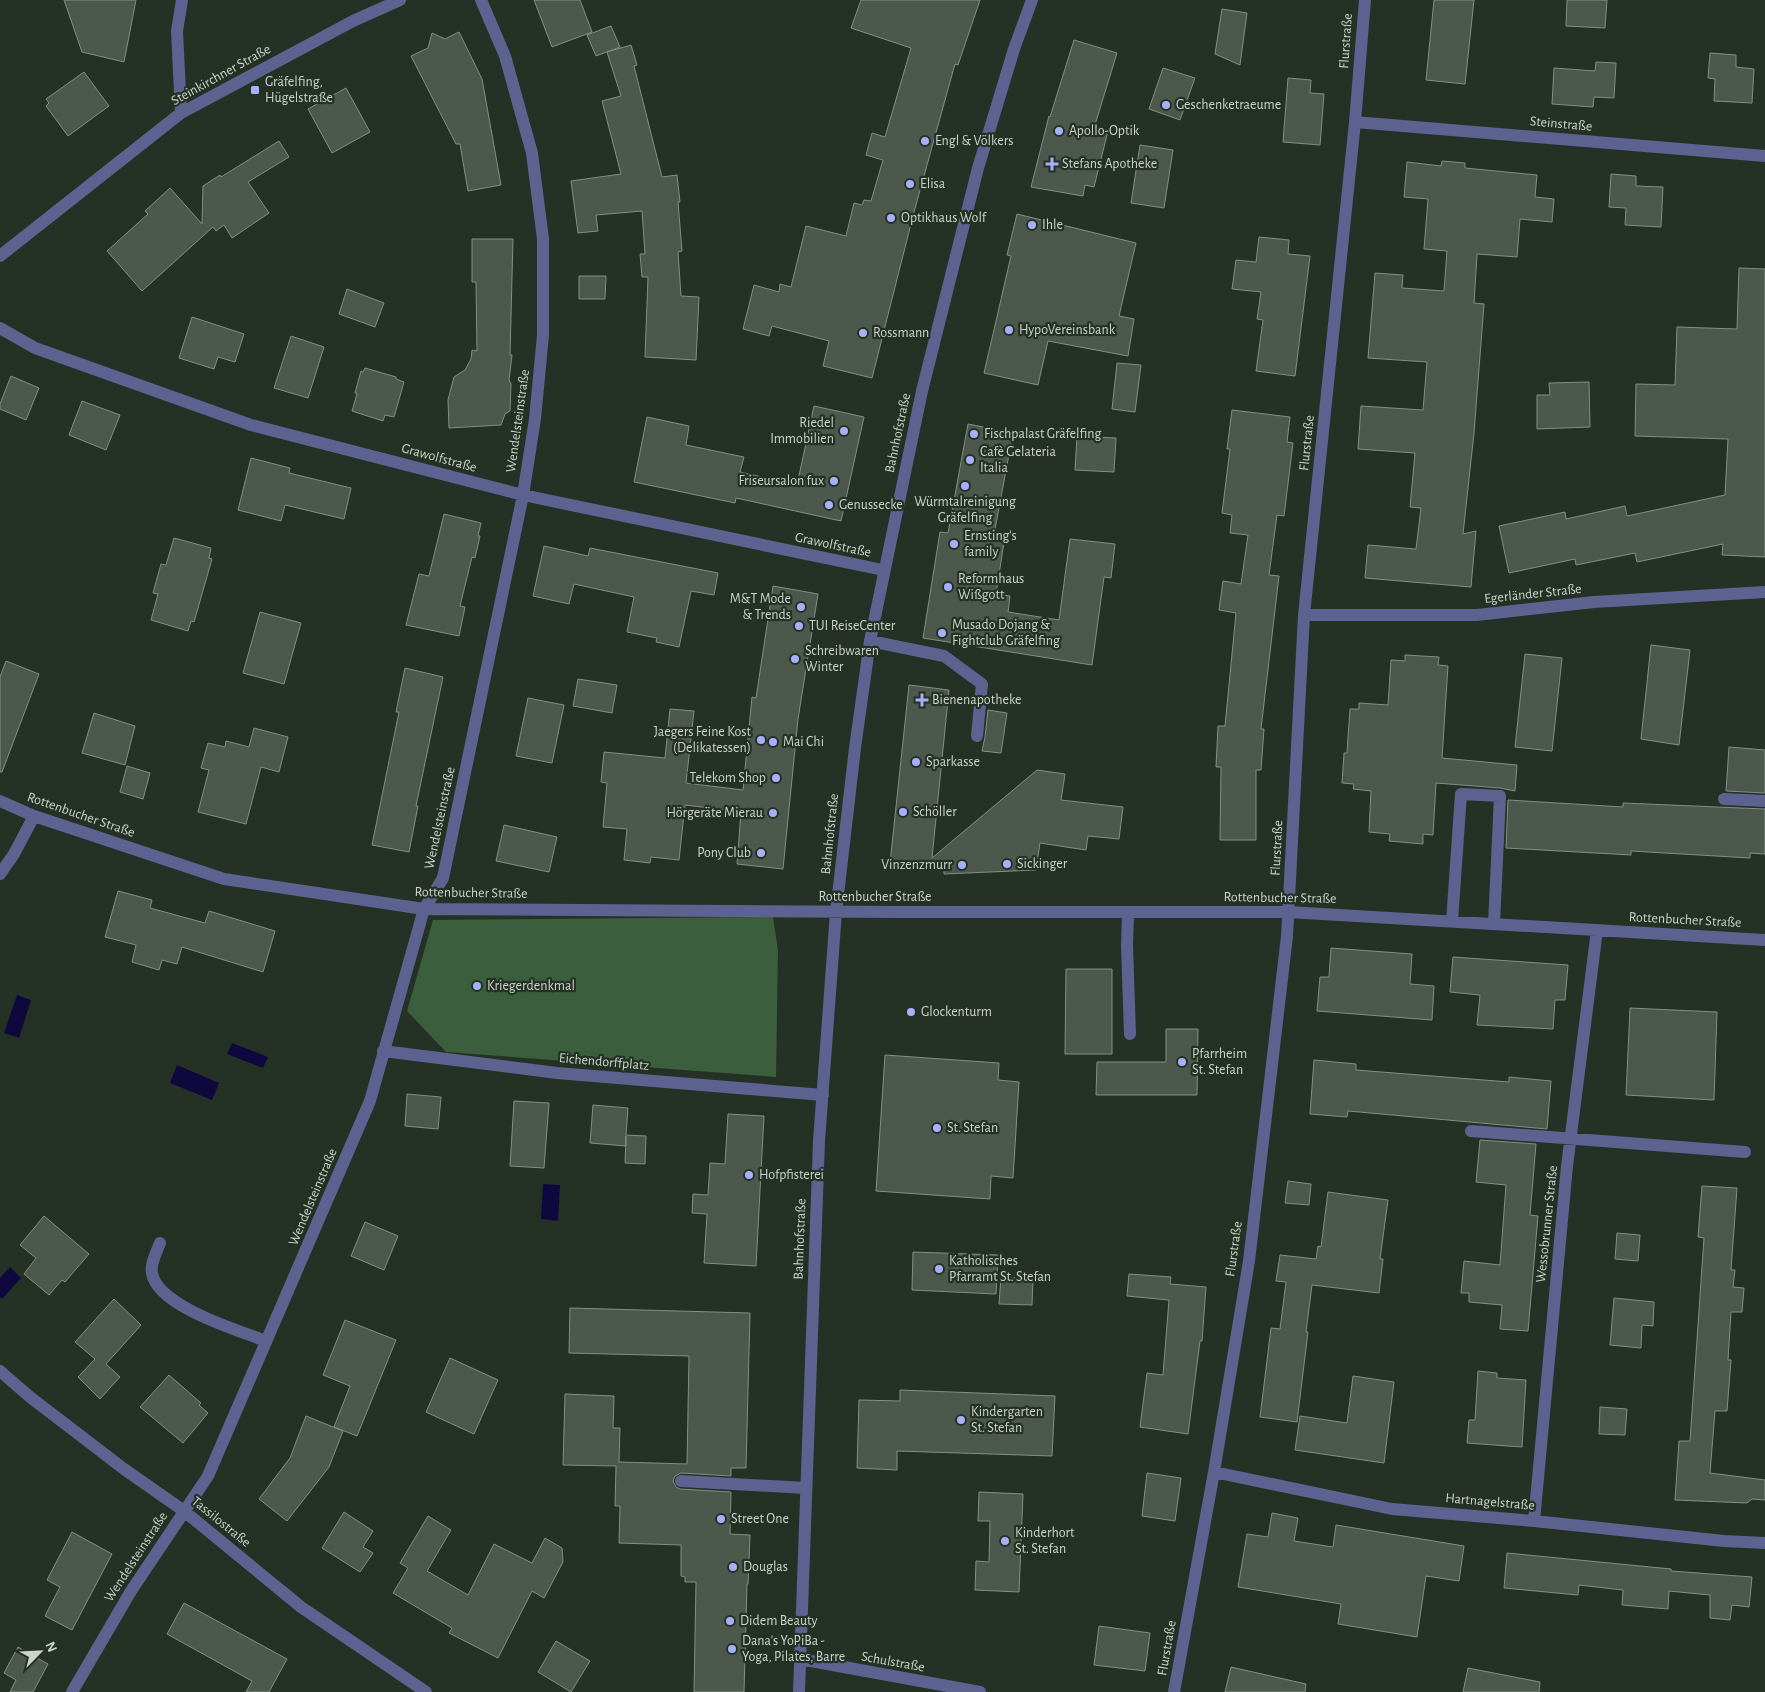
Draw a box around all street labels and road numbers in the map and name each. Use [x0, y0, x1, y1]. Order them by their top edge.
street label: Flurstraße [1337, 13, 1355, 69]
street label: Steinkirchner Straße [169, 42, 273, 108]
street label: Steinstraße [1529, 114, 1593, 134]
street label: Wendelsteinstraße [504, 369, 532, 473]
street label: Bahnhofstraße [883, 392, 913, 474]
street label: Flurstraße [1297, 415, 1317, 471]
street label: Grawolfstraße [400, 441, 478, 475]
street label: Grawolfstraße [794, 530, 872, 560]
street label: Egerländer Straße [1484, 582, 1582, 606]
street label: Wendelsteinstraße [422, 766, 458, 870]
street label: Rottenbucher Straße [25, 790, 137, 840]
street label: Bahnhofstraße [819, 793, 841, 875]
street label: Flurstraße [1269, 820, 1285, 876]
street label: Rottenbucher Straße [414, 885, 528, 901]
street label: Rottenbucher Straße [819, 890, 931, 904]
street label: Rottenbucher Straße [1223, 890, 1337, 906]
street label: Rottenbucher Straße [1628, 910, 1742, 930]
street label: Eichendorffplatz [558, 1051, 650, 1073]
street label: Wendelsteinstraße [286, 1146, 340, 1248]
street label: Wessobrunner Straße [1534, 1165, 1560, 1283]
street label: Bahnhofstraße [792, 1198, 808, 1280]
street label: Flurstraße [1223, 1220, 1245, 1278]
street label: Hartnagelstraße [1445, 1491, 1535, 1513]
street label: Tassilostraße [189, 1494, 253, 1550]
street label: Wendelsteinstraße [102, 1510, 170, 1604]
street label: Flurstraße [1155, 1619, 1179, 1677]
street label: Schulstraße [860, 1650, 926, 1674]

